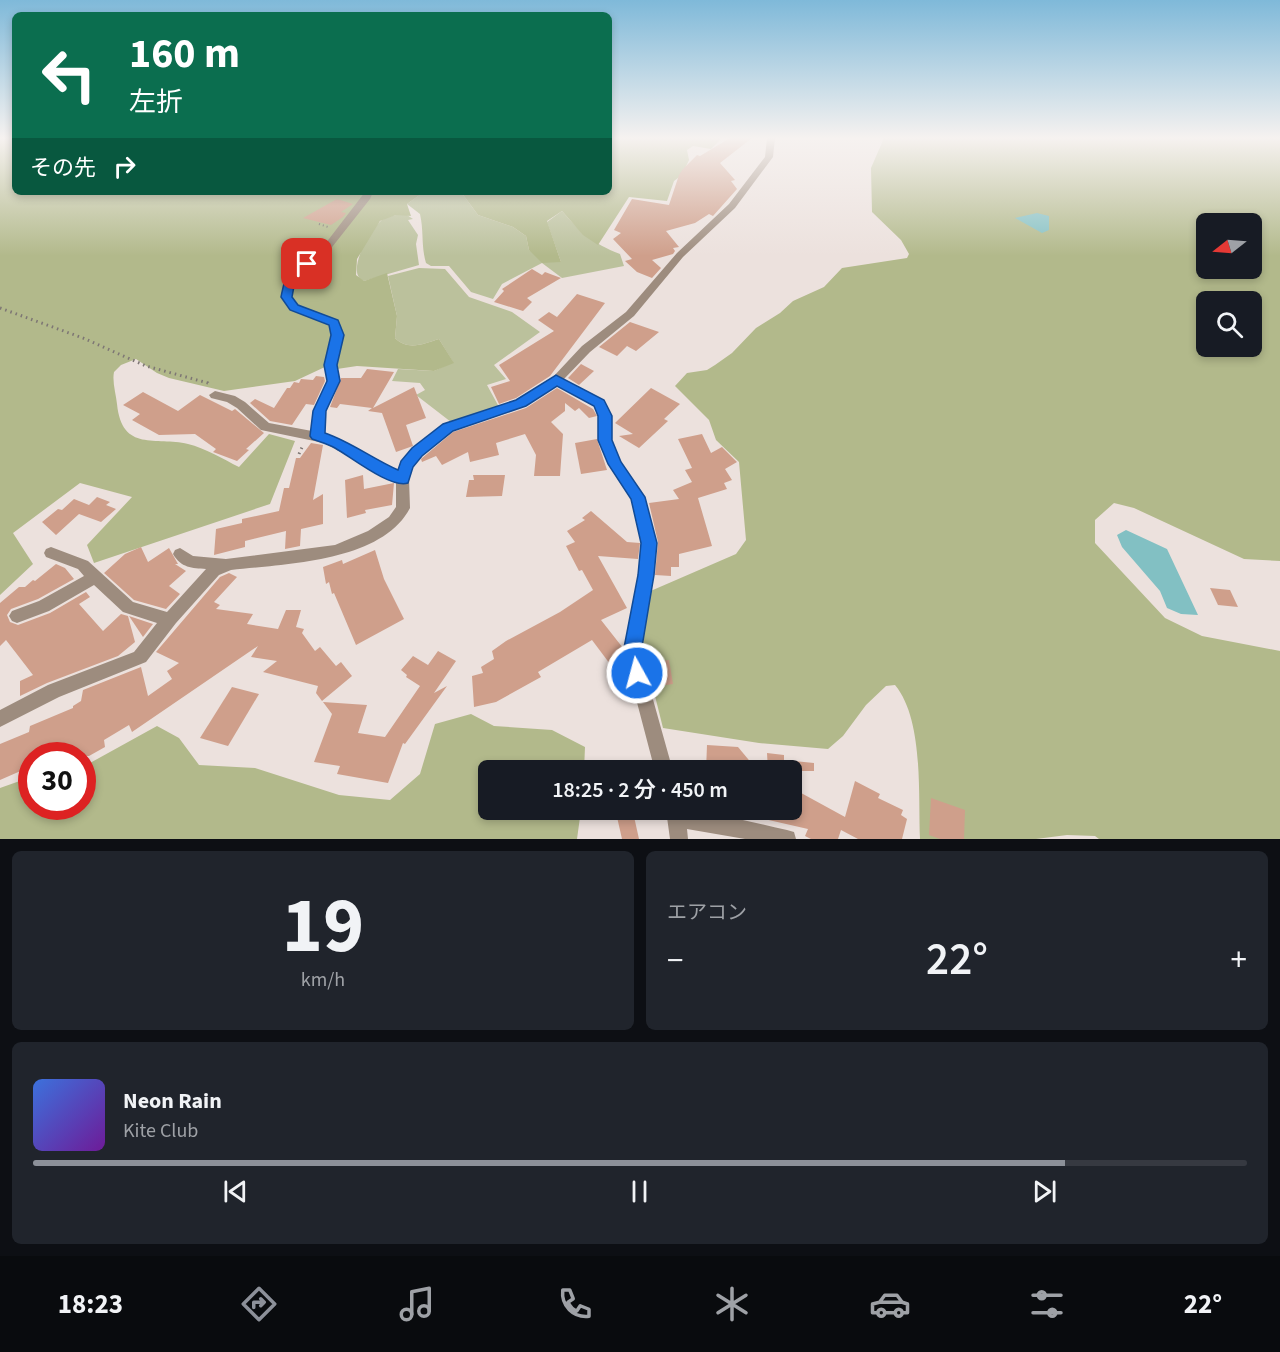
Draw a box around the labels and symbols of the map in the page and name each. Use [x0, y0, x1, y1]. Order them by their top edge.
north arrow [1196, 213, 1262, 279]
pin [281, 238, 332, 289]
position arrow [605, 641, 669, 705]
speed limit sign: 30 [18, 742, 96, 820]

